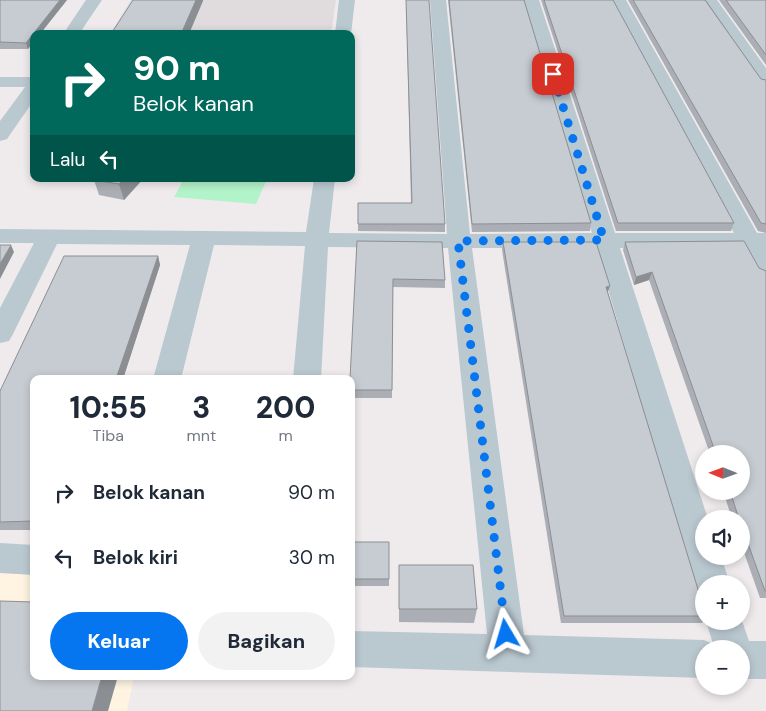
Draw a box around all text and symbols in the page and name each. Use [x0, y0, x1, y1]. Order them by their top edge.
text: 90 m [133, 45, 221, 91]
icon: right [50, 50, 115, 115]
pin [532, 53, 574, 95]
icon: arrive [539, 60, 567, 88]
text: Belok kanan [133, 89, 254, 118]
icon: left [95, 145, 123, 173]
text: Lalu [50, 147, 85, 172]
text: 10:55 [70, 388, 147, 427]
text: 3 [192, 388, 210, 427]
text: 200 [256, 388, 315, 427]
text: Tiba [93, 425, 124, 446]
text: mnt [187, 425, 216, 446]
text: m [279, 425, 293, 446]
north arrow [695, 445, 750, 500]
map controls [695, 445, 750, 695]
icon: right [50, 479, 78, 507]
text: Belok kanan [93, 480, 205, 505]
text: 90 m [288, 480, 335, 505]
button: sound [695, 510, 750, 565]
icon: left [50, 544, 78, 572]
text: Belok kiri [93, 545, 178, 570]
text: 30 m [289, 545, 335, 570]
button: + [695, 575, 750, 630]
position arrow [479, 607, 531, 659]
button: Keluar [50, 612, 188, 670]
button: Bagikan [198, 612, 335, 670]
button: − [695, 640, 750, 695]

